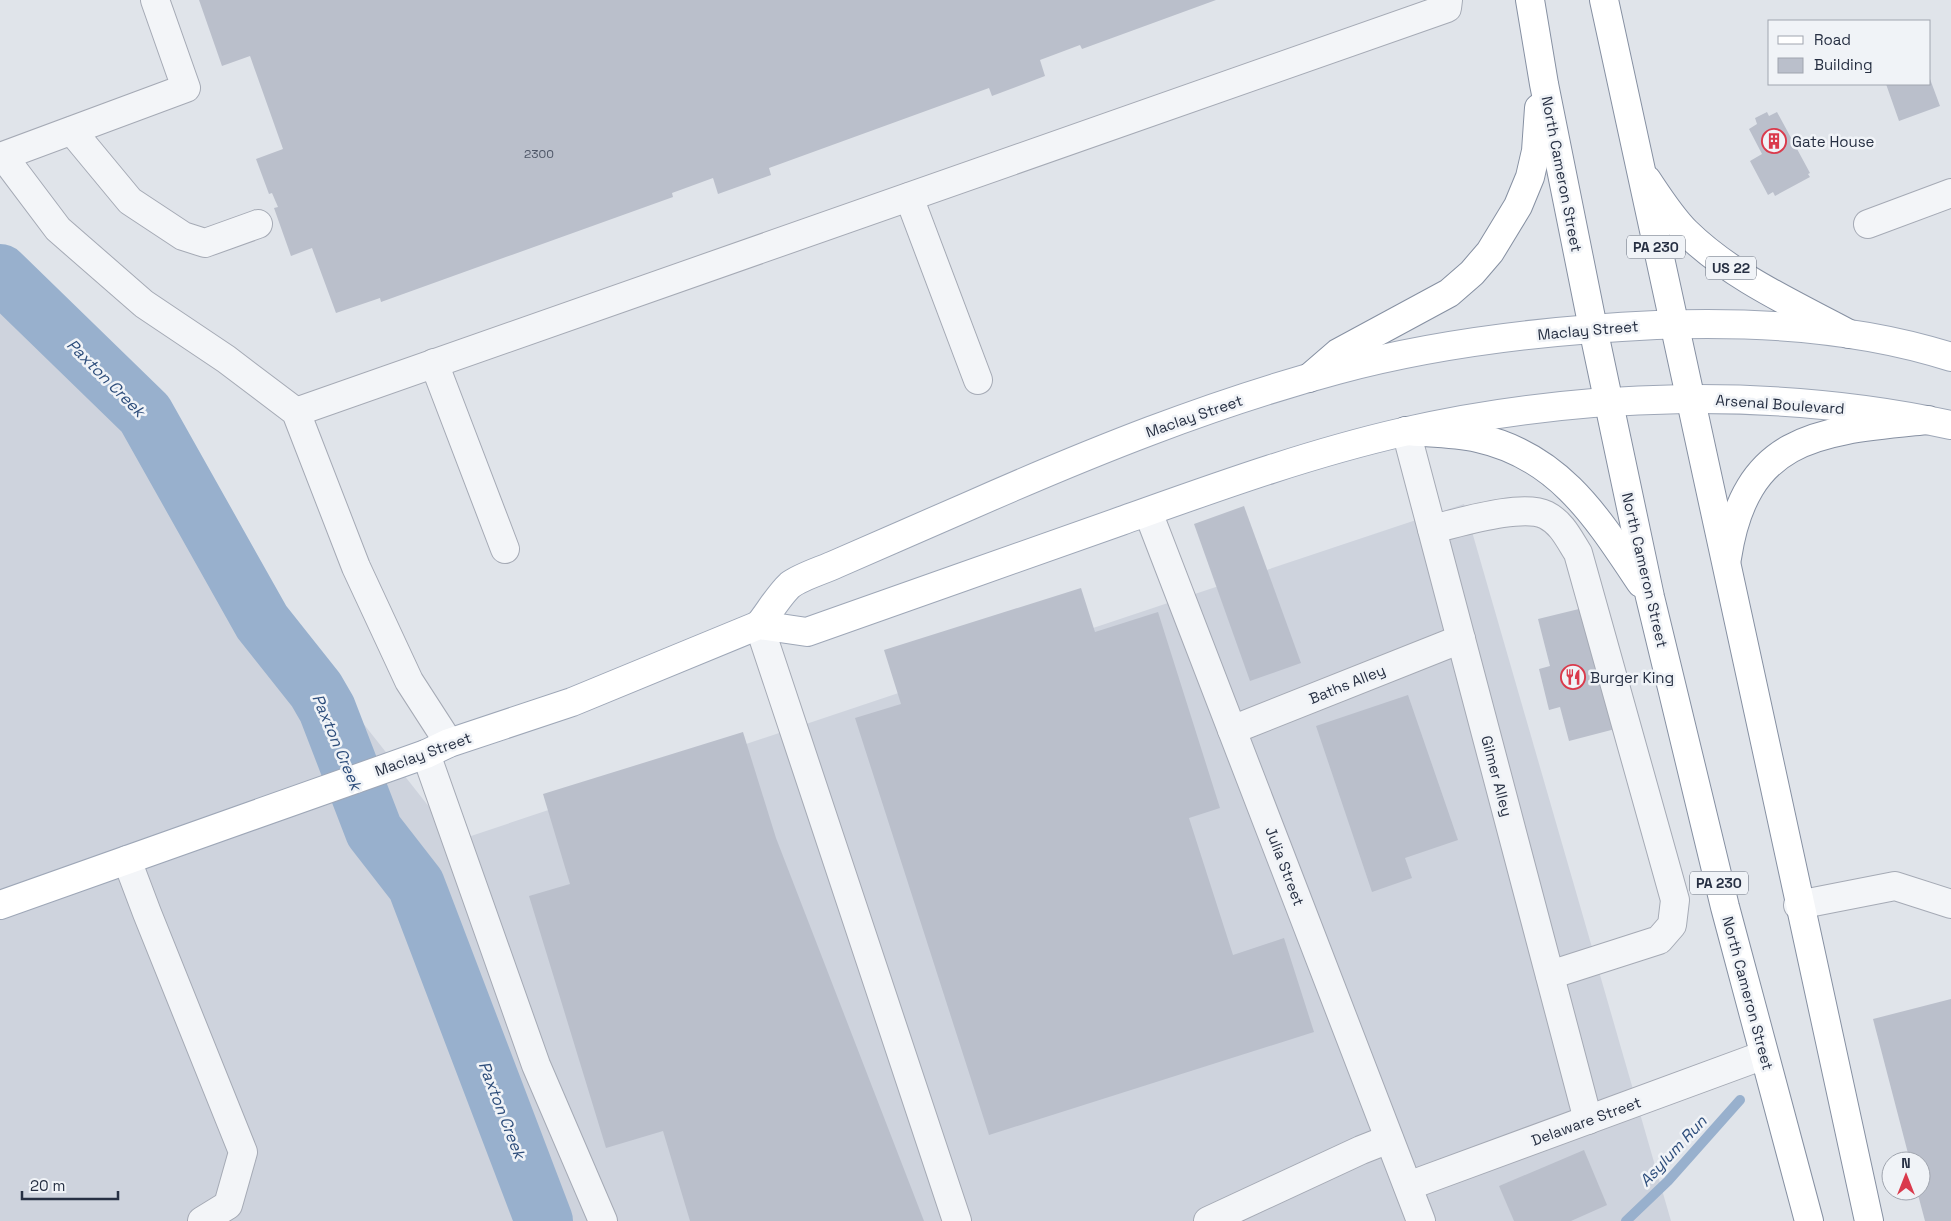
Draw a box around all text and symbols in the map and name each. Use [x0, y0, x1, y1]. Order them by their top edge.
legend [1768, 20, 1931, 85]
text: Road [1814, 30, 1851, 49]
text: Building [1814, 55, 1873, 74]
street label: North Cameron Street [1538, 94, 1586, 254]
building icon: Gate House [1761, 128, 1787, 154]
place label: Gate House [1792, 132, 1875, 151]
house number: 2300 [524, 146, 554, 162]
road number: PA 230 [1627, 236, 1685, 258]
road number: US 22 [1706, 256, 1756, 280]
street label: Maclay Street [1537, 316, 1639, 344]
water label: Paxton Creek [62, 334, 151, 423]
street label: Maclay Street [1143, 390, 1245, 441]
street label: Arsenal Boulevard [1715, 390, 1845, 418]
street label: North Cameron Street [1618, 491, 1672, 649]
street label: Baths Alley [1306, 660, 1388, 708]
restaurant icon: Burger King [1560, 664, 1586, 690]
place label: Burger King [1590, 668, 1674, 687]
water label: Paxton Creek [307, 691, 368, 796]
street label: Maclay Street [372, 728, 474, 780]
street label: Gilmer Alley [1477, 733, 1517, 819]
street label: Julia Street [1261, 824, 1309, 908]
road number: PA 230 [1690, 871, 1748, 894]
street label: North Cameron Street [1718, 914, 1778, 1072]
water label: Paxton Creek [474, 1058, 531, 1164]
street label: Delaware Street [1529, 1092, 1644, 1150]
water label: Asylum Run [1635, 1110, 1712, 1191]
north arrow [1881, 1151, 1931, 1201]
text: N [1901, 1154, 1911, 1172]
scale bar [22, 1168, 119, 1200]
text: 20 m [30, 1176, 65, 1195]

